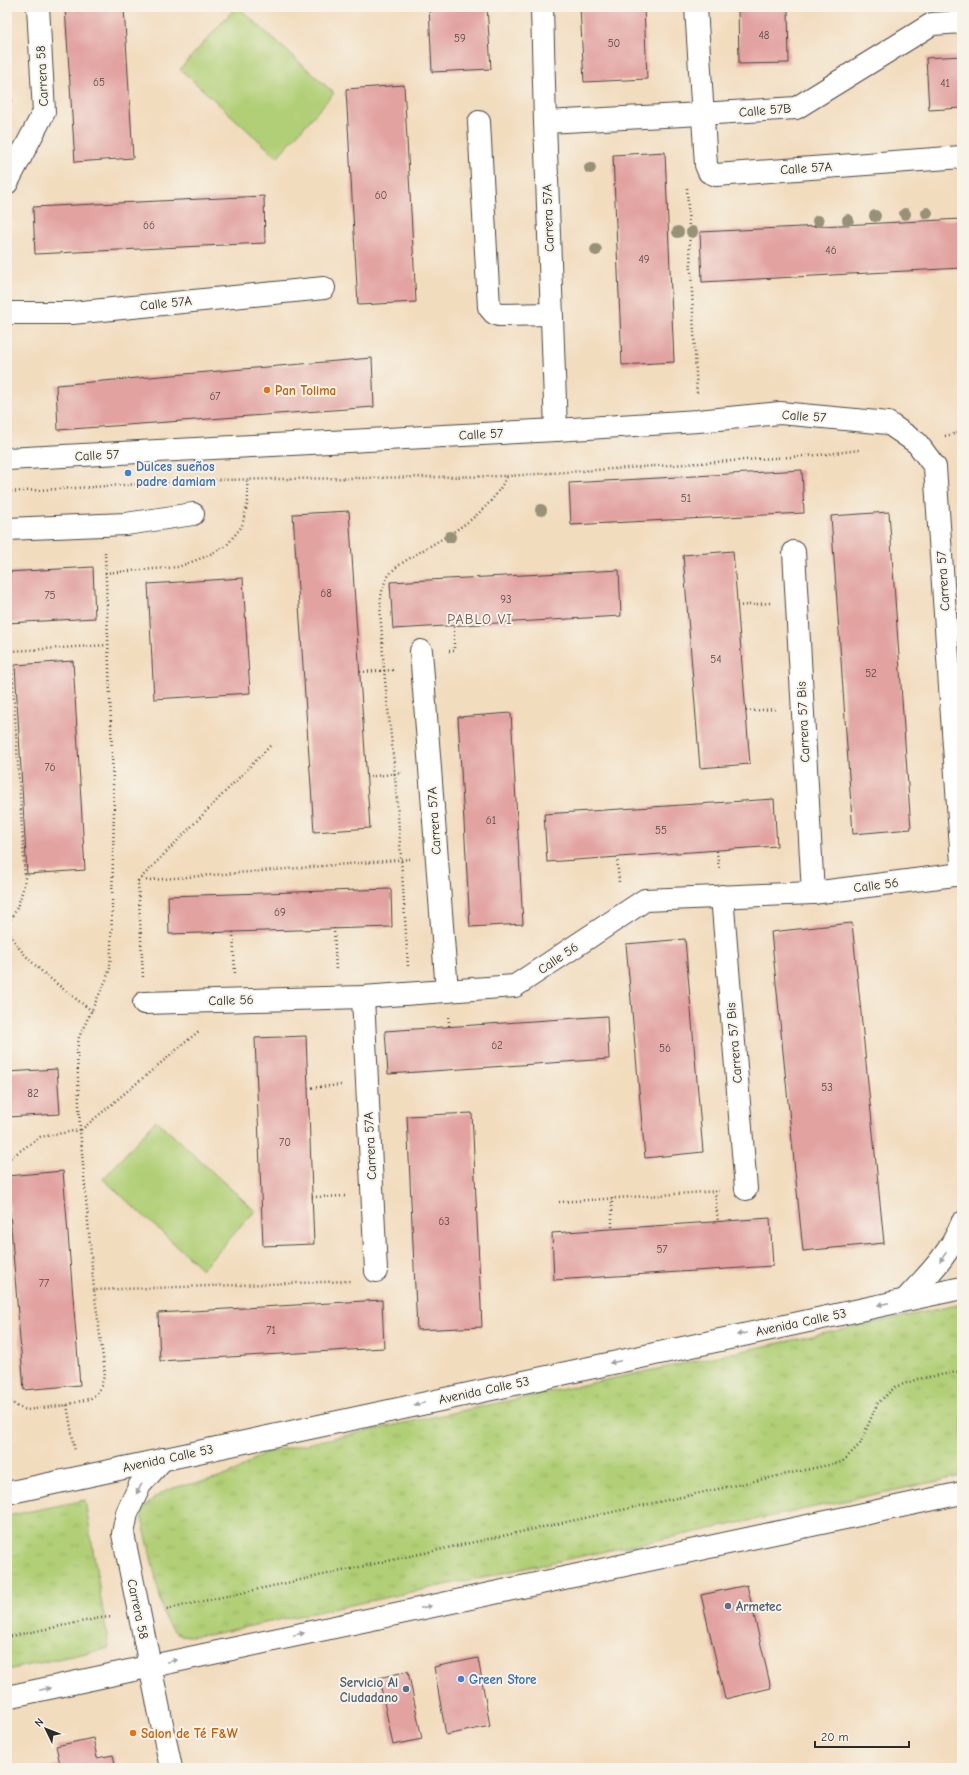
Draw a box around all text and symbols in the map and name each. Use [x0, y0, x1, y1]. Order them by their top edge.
house number: 48 [759, 29, 770, 42]
house number: 59 [454, 32, 466, 45]
house number: 50 [608, 37, 620, 50]
street label: Carrera 58 [33, 45, 51, 107]
house number: 65 [93, 76, 105, 89]
house number: 41 [940, 77, 950, 90]
street label: Calle 57B [738, 100, 792, 120]
street label: Calle 57A [780, 159, 833, 177]
street label: Carrera 57A [539, 183, 557, 252]
house number: 60 [375, 189, 387, 202]
house number: 66 [143, 219, 155, 232]
house number: 46 [825, 244, 837, 257]
house number: 49 [638, 253, 650, 266]
street label: Calle 57A [139, 293, 193, 313]
place label: Pan Tolima [275, 383, 336, 398]
marker: Pan Tolima [262, 385, 272, 395]
house number: 67 [209, 390, 221, 403]
street label: Calle 57 [781, 407, 827, 425]
street label: Calle 57 [458, 425, 504, 443]
street label: Calle 57 [74, 446, 120, 464]
place label: Dulces sueños padre damiam [136, 459, 216, 489]
marker: Dulces sueños padre damiam [123, 468, 133, 478]
house number: 51 [681, 492, 691, 505]
street label: Carrera 57 [933, 550, 953, 612]
house number: 68 [320, 587, 332, 600]
house number: 75 [44, 589, 56, 602]
house number: 93 [500, 593, 512, 606]
district label: PABLO VI [447, 611, 513, 628]
house number: 54 [710, 653, 722, 666]
house number: 52 [865, 667, 877, 680]
street label: Carrera 57 Bis [793, 681, 813, 763]
house number: 76 [44, 761, 56, 774]
street label: Carrera 57A [424, 786, 444, 855]
house number: 61 [486, 814, 496, 827]
house number: 55 [655, 824, 667, 837]
street label: Calle 56 [853, 875, 899, 895]
house number: 69 [274, 906, 286, 919]
street label: Calle 56 [535, 939, 581, 977]
street label: Calle 56 [208, 992, 254, 1008]
street label: Carrera 57 Bis [723, 1002, 745, 1084]
house number: 62 [491, 1039, 503, 1052]
house number: 56 [659, 1042, 671, 1055]
house number: 53 [821, 1081, 833, 1094]
house number: 82 [27, 1087, 39, 1100]
street label: Carrera 57A [361, 1111, 379, 1180]
house number: 70 [279, 1136, 291, 1149]
house number: 63 [438, 1215, 450, 1228]
house number: 57 [656, 1243, 668, 1256]
one-way arrow [939, 1252, 947, 1262]
house number: 77 [39, 1277, 49, 1290]
one-way arrow [877, 1301, 889, 1307]
street label: Avenida Calle 53 [754, 1305, 848, 1339]
house number: 71 [266, 1324, 276, 1337]
one-way arrow [736, 1332, 748, 1338]
one-way arrow [609, 1359, 621, 1365]
street label: Avenida Calle 53 [437, 1373, 531, 1407]
one-way arrow [413, 1401, 426, 1407]
street label: Avenida Calle 53 [121, 1441, 215, 1475]
one-way arrow [136, 1484, 142, 1495]
street label: Carrera 58 [124, 1578, 152, 1641]
place label: Armetec [736, 1599, 782, 1614]
marker: Armetec [723, 1601, 733, 1611]
one-way arrow [420, 1604, 433, 1610]
one-way arrow [293, 1631, 305, 1637]
one-way arrow [166, 1658, 178, 1664]
place label: Green Store [469, 1672, 537, 1687]
marker: Green Store [456, 1674, 466, 1684]
place label: Servicio Al Ciudadano [340, 1675, 398, 1705]
marker: Servicio Al Ciudadano [401, 1684, 411, 1694]
one-way arrow [39, 1686, 51, 1692]
north arrow [26, 1709, 66, 1749]
text: N [32, 1715, 46, 1730]
scale bar [815, 1723, 909, 1749]
place label: Salon de Té F&W [141, 1726, 238, 1741]
marker: Salon de Té F&W [128, 1728, 138, 1738]
text: 20 m [821, 1730, 849, 1744]

